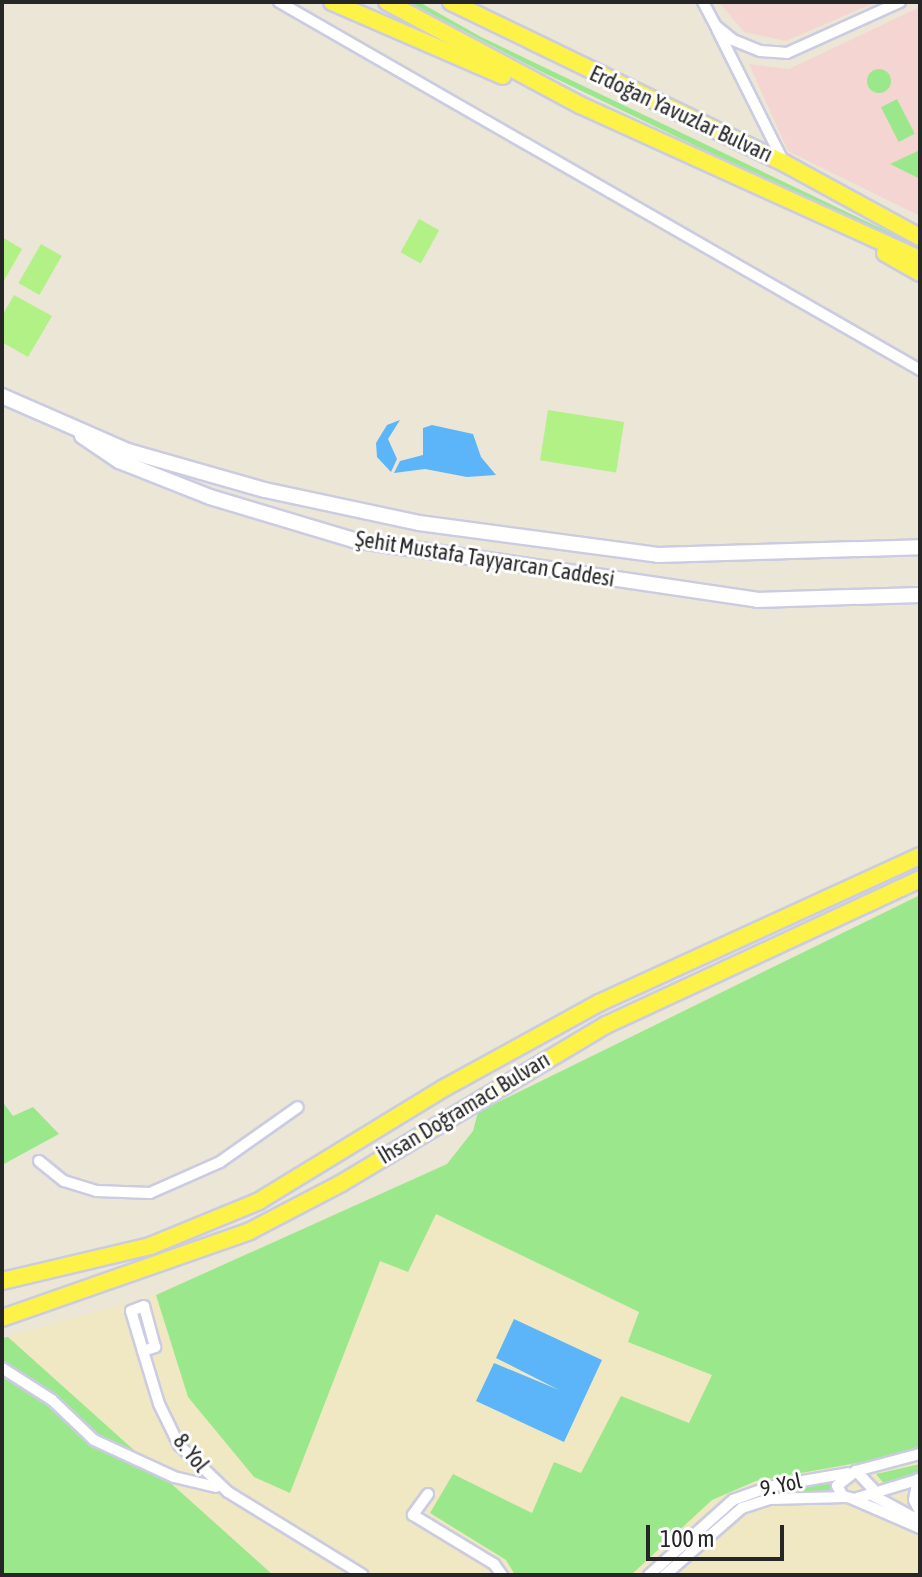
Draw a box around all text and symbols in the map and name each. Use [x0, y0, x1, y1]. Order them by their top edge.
street label: Erdoğan Yavuzlar Bulvarı [585, 60, 777, 168]
street label: Şehit Mustafa Tayyarcan Caddesi [353, 525, 617, 593]
street label: İhsan Doğramacı Bulvarı [373, 1046, 555, 1170]
street label: 8. Yol [168, 1428, 214, 1478]
street label: 9. Yol [758, 1468, 804, 1502]
scale bar [650, 1509, 788, 1559]
text: 100 m [660, 1525, 714, 1552]

